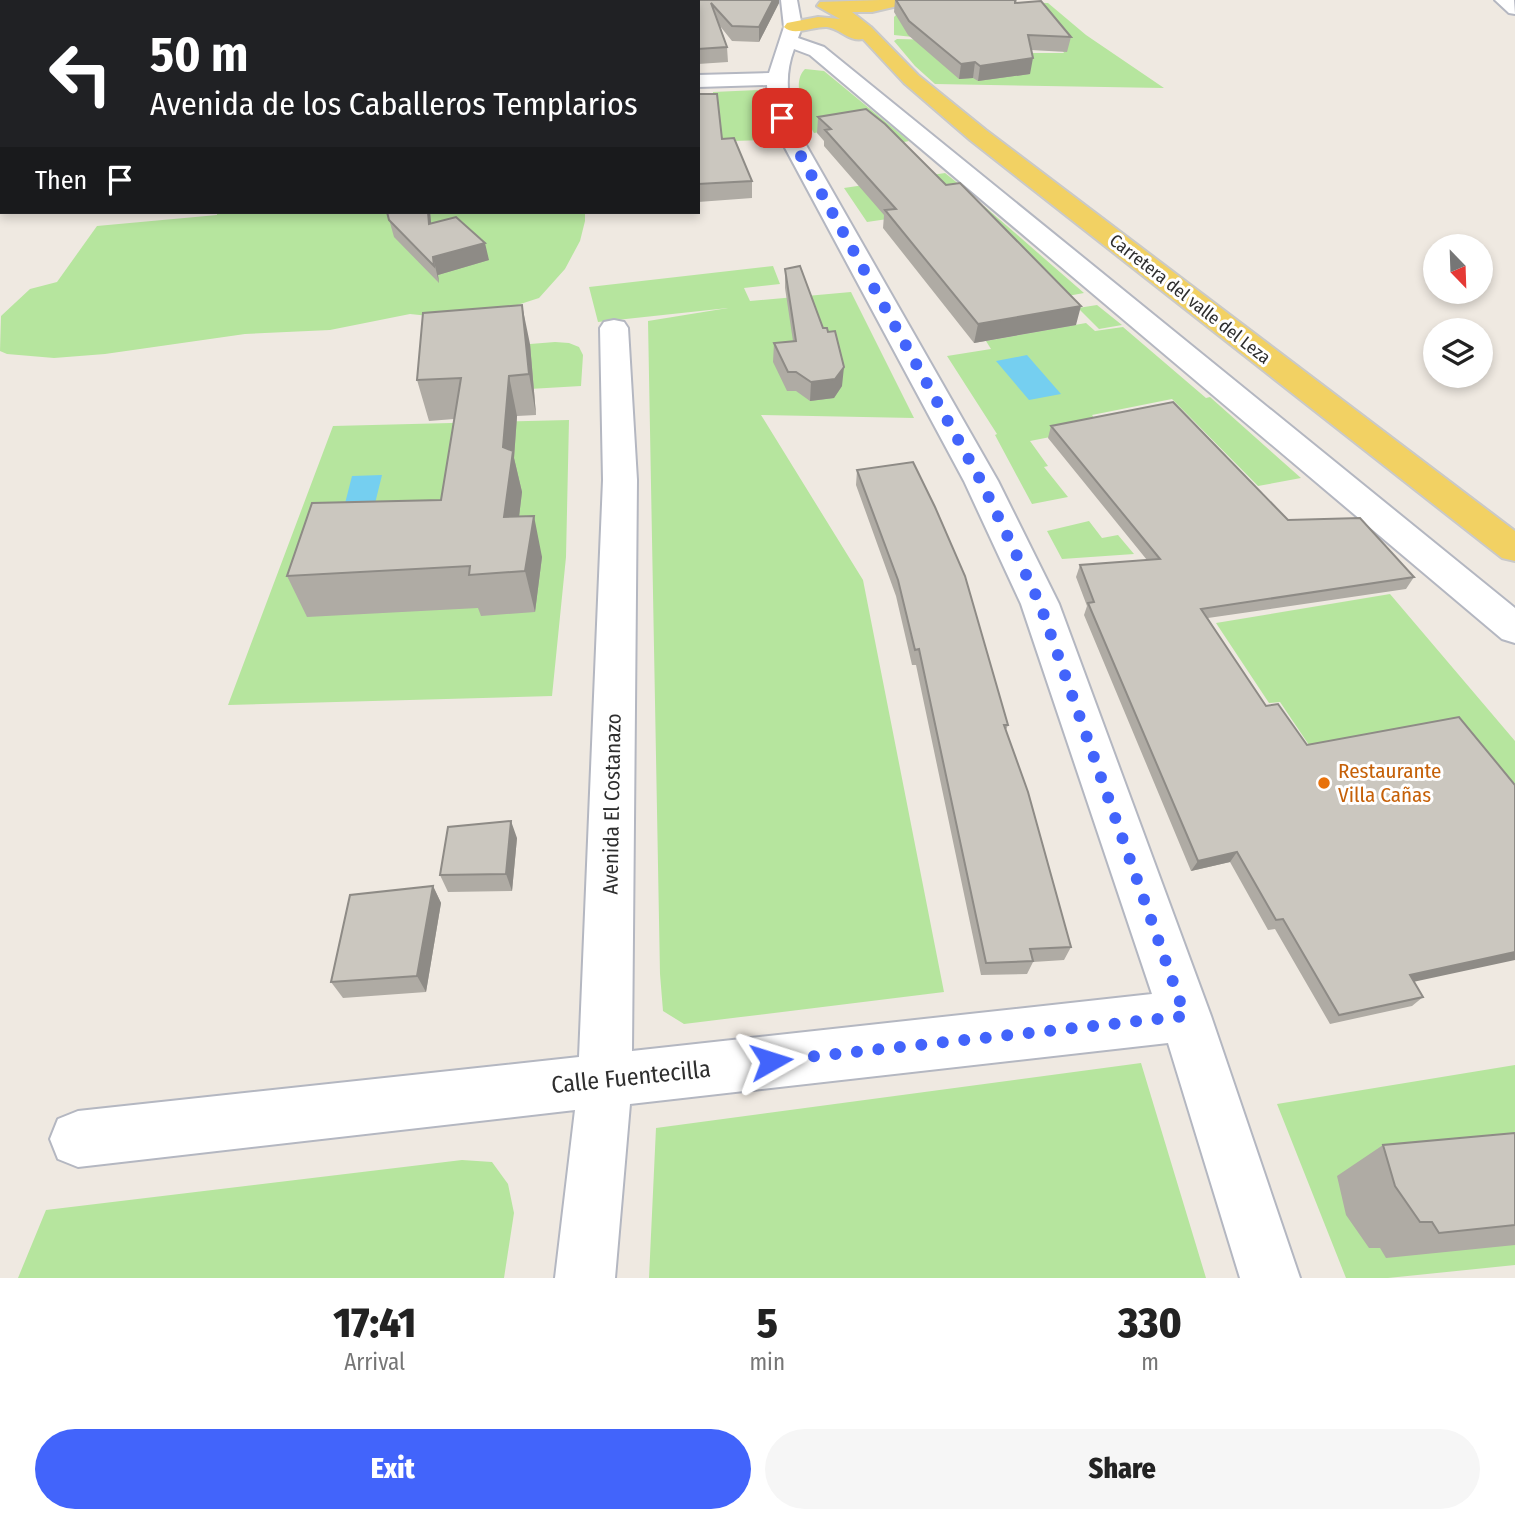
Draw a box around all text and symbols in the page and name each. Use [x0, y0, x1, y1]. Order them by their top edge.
text: 50 m [150, 25, 248, 84]
icon: left [35, 28, 126, 119]
text: Avenida de los Caballeros Templarios [150, 85, 638, 123]
pin [752, 88, 812, 148]
icon: arrive [763, 99, 801, 137]
icon: arrive [101, 161, 139, 199]
text: Then [35, 165, 87, 196]
street label: Carretera del valle del Leza [1105, 229, 1275, 369]
north arrow [1423, 234, 1493, 304]
map controls [1423, 234, 1493, 388]
button: layers [1423, 318, 1493, 388]
street label: Avenida El Costanazo [597, 713, 627, 895]
place label: Restaurante Villa Cañas [1338, 758, 1441, 808]
marker: Restaurante Villa Cañas [1316, 775, 1332, 791]
position arrow [734, 1024, 808, 1098]
street label: Calle Fuentecilla [550, 1055, 712, 1099]
text: 17:41 [333, 1298, 416, 1348]
text: 5 [757, 1298, 778, 1348]
text: 330 [1118, 1298, 1182, 1348]
text: Arrival [344, 1348, 405, 1376]
text: min [749, 1348, 785, 1376]
text: m [1141, 1348, 1159, 1376]
button: Exit [35, 1429, 751, 1509]
button: Share [765, 1429, 1480, 1509]

